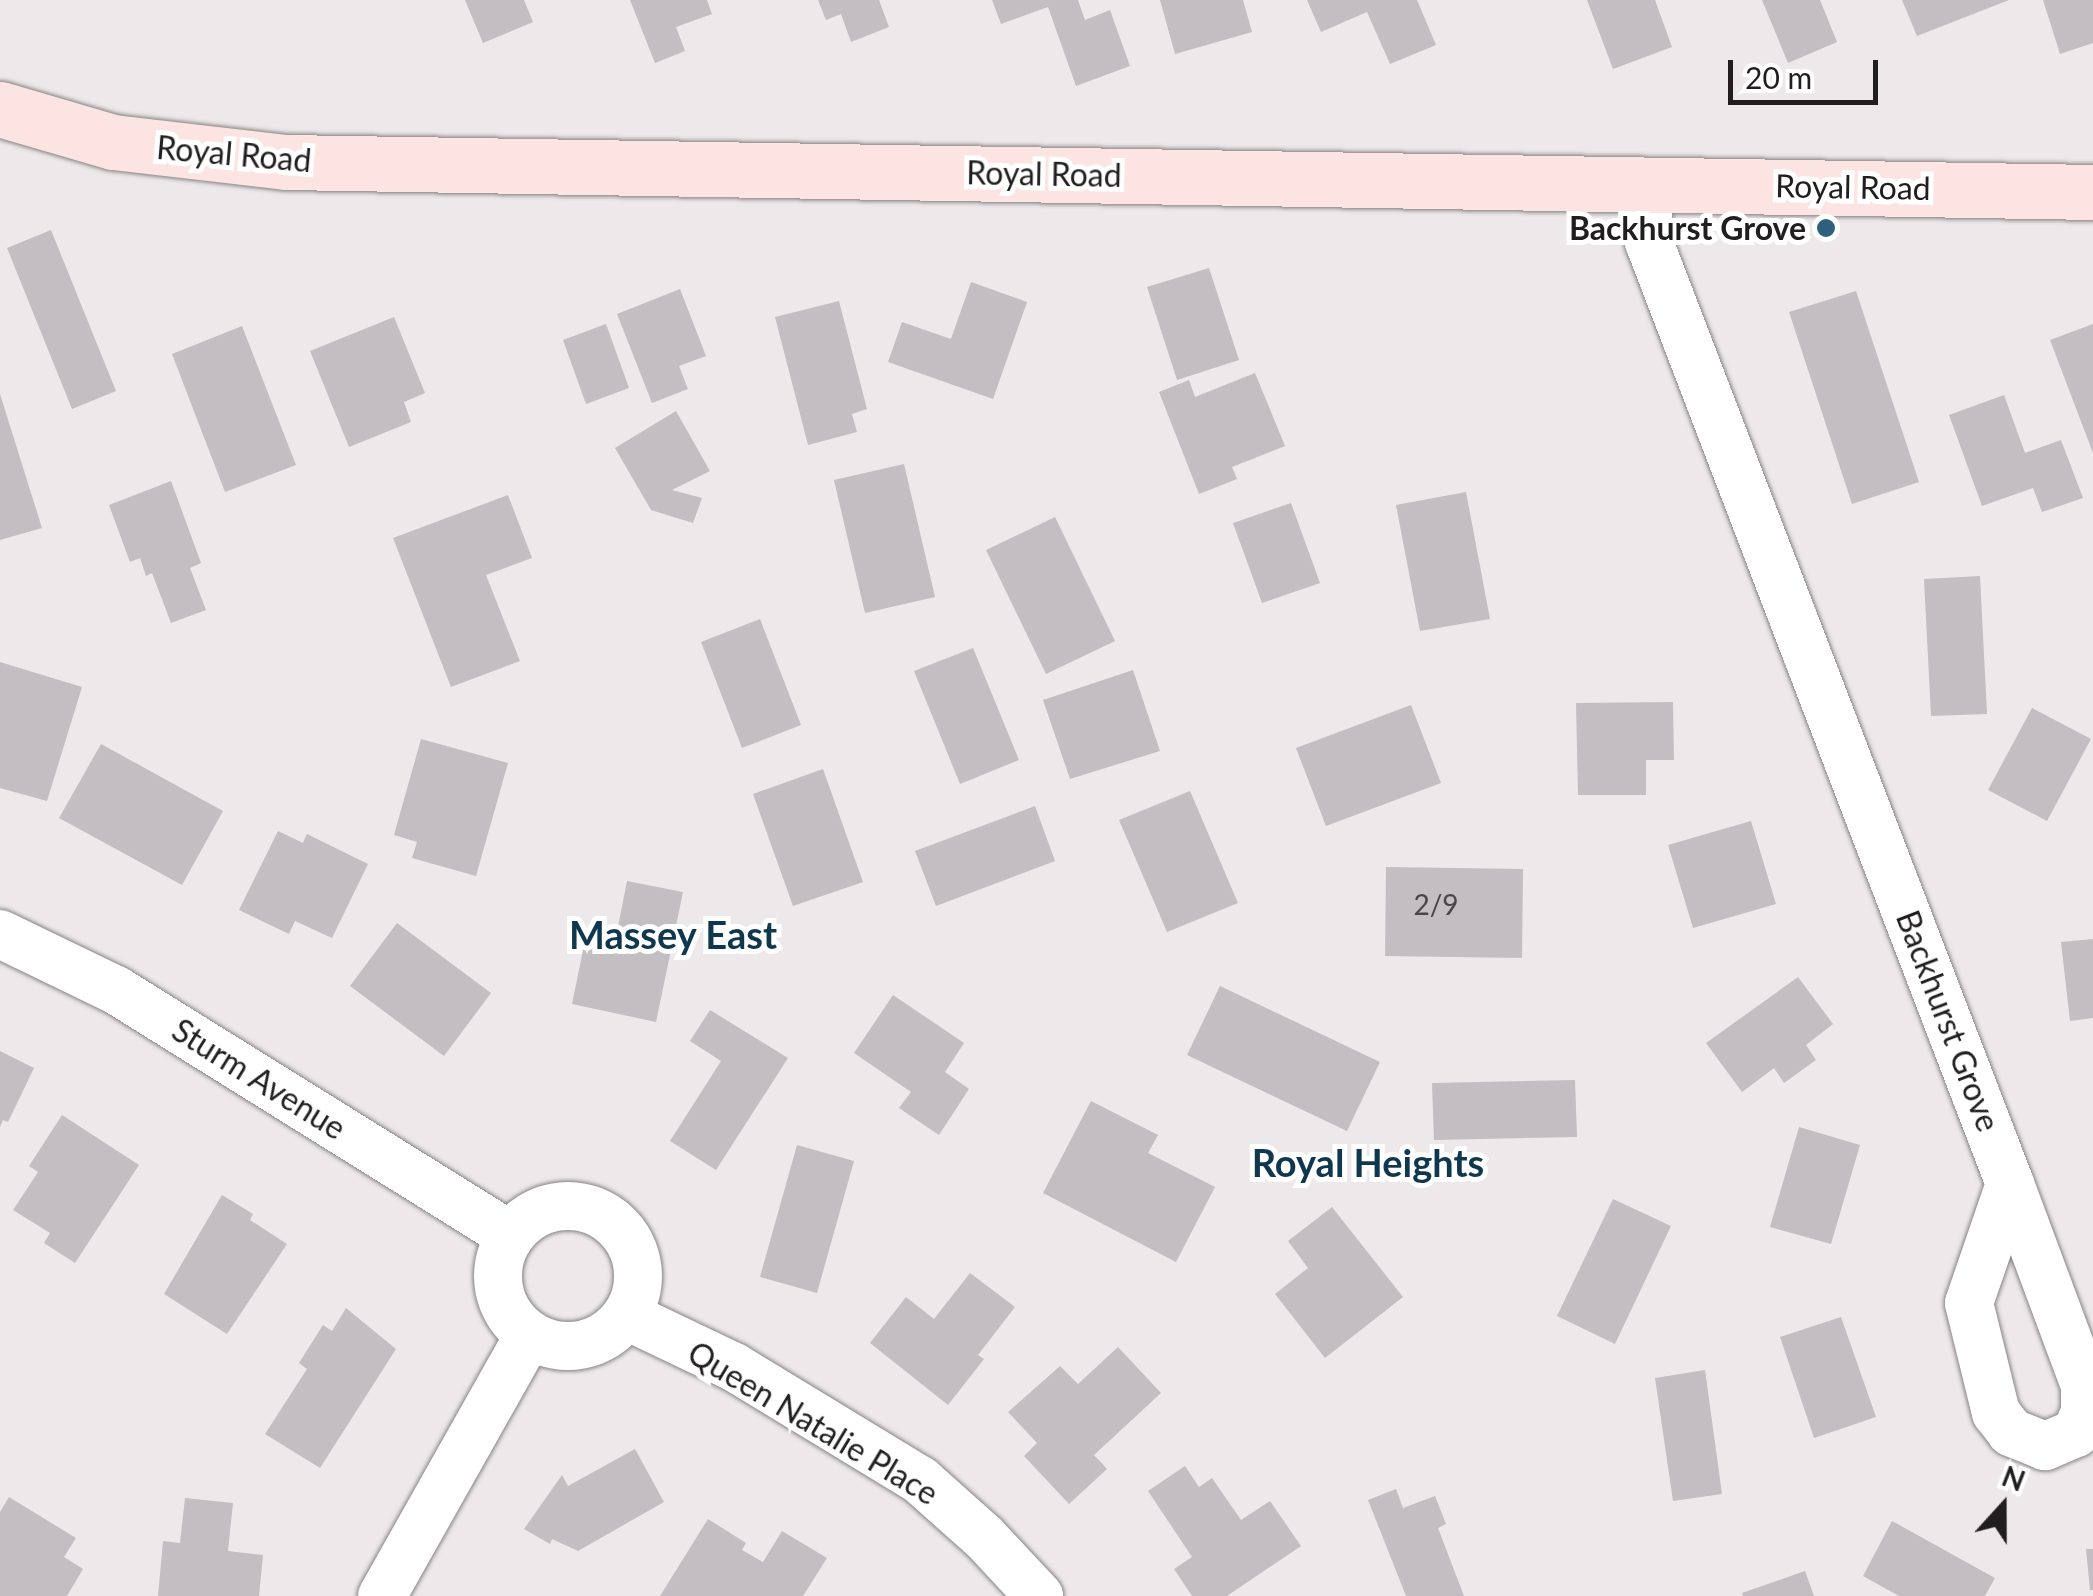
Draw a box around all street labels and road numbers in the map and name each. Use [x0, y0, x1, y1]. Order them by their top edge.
street label: Royal Road [155, 128, 313, 180]
street label: Royal Road [966, 153, 1122, 195]
street label: Royal Road [1775, 166, 1931, 208]
street label: Backhurst Grove [1888, 905, 2008, 1137]
street label: Sturm Avenue [165, 1010, 353, 1148]
street label: Queen Natalie Place [681, 1333, 945, 1513]

